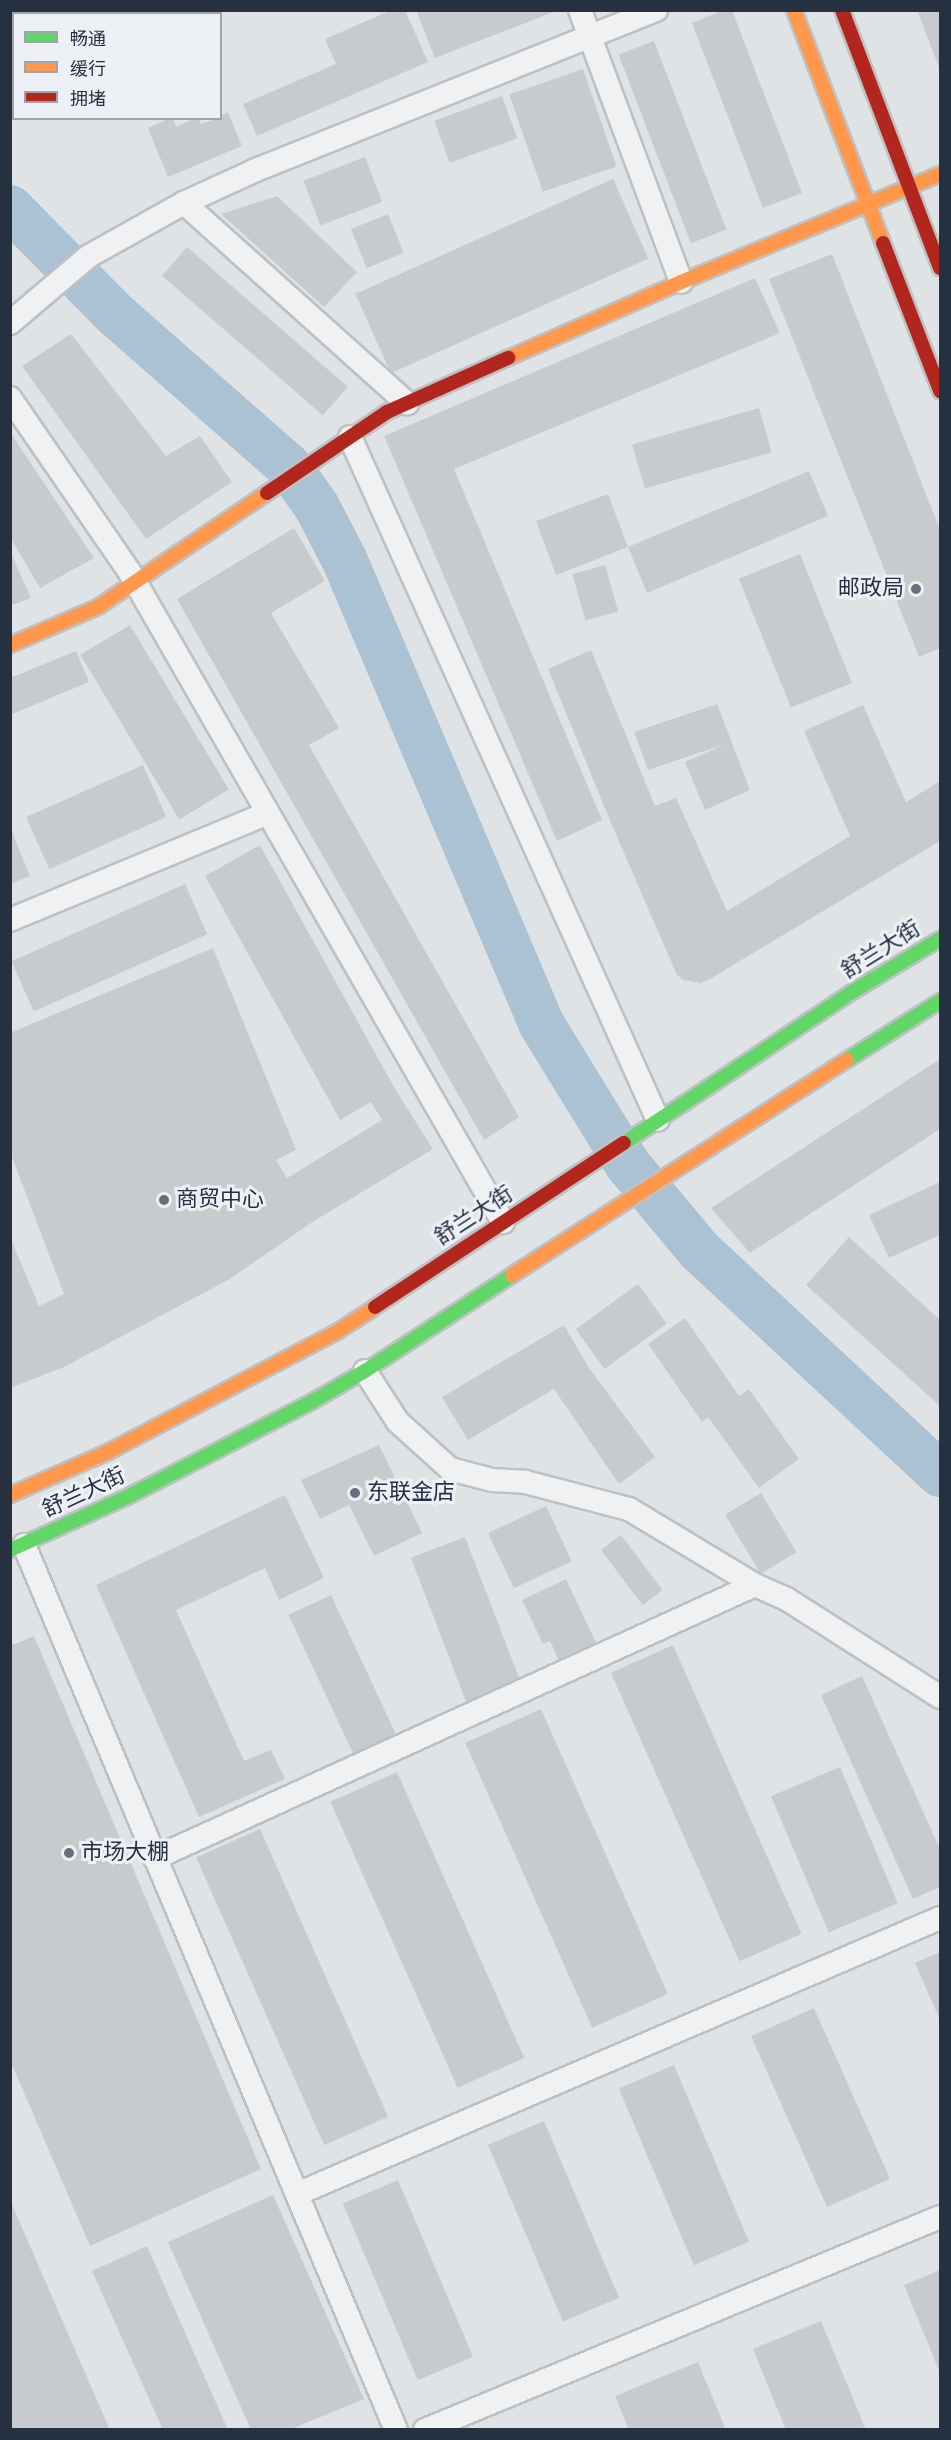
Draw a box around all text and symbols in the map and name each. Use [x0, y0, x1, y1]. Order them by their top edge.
legend [12, 12, 222, 120]
text: 畅通 [70, 28, 106, 50]
text: 缓行 [70, 58, 106, 80]
text: 拥堵 [70, 88, 106, 110]
place label: 邮政局 [838, 576, 904, 602]
marker: 邮政局 [909, 582, 923, 596]
street label: 舒兰大街 [837, 915, 925, 985]
street label: 舒兰大街 [430, 1181, 518, 1251]
place label: 商贸中心 [176, 1187, 264, 1213]
marker: 商贸中心 [157, 1193, 171, 1207]
street label: 舒兰大街 [39, 1462, 129, 1524]
place label: 东联金店 [367, 1480, 455, 1506]
marker: 东联金店 [348, 1486, 362, 1500]
place label: 市场大棚 [81, 1840, 169, 1866]
marker: 市场大棚 [62, 1846, 76, 1860]

